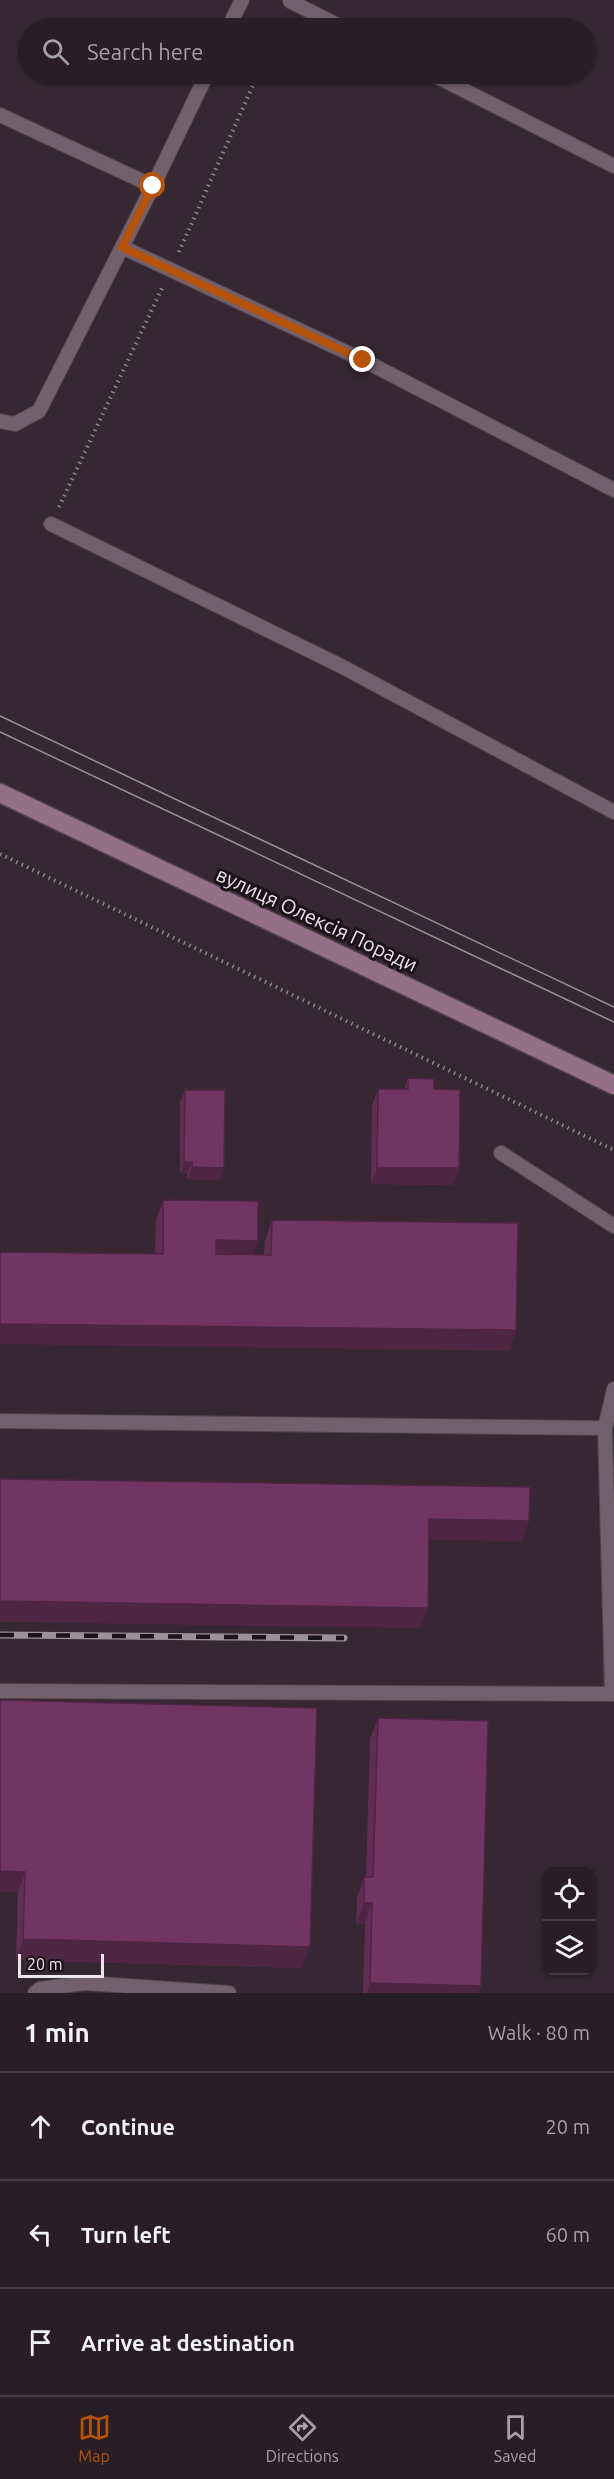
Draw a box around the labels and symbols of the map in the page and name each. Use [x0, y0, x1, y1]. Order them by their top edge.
route start [139, 172, 165, 198]
route end [349, 346, 375, 372]
street label: вулиця Олексія Поради [213, 862, 421, 976]
scale bar [18, 1951, 104, 1978]

